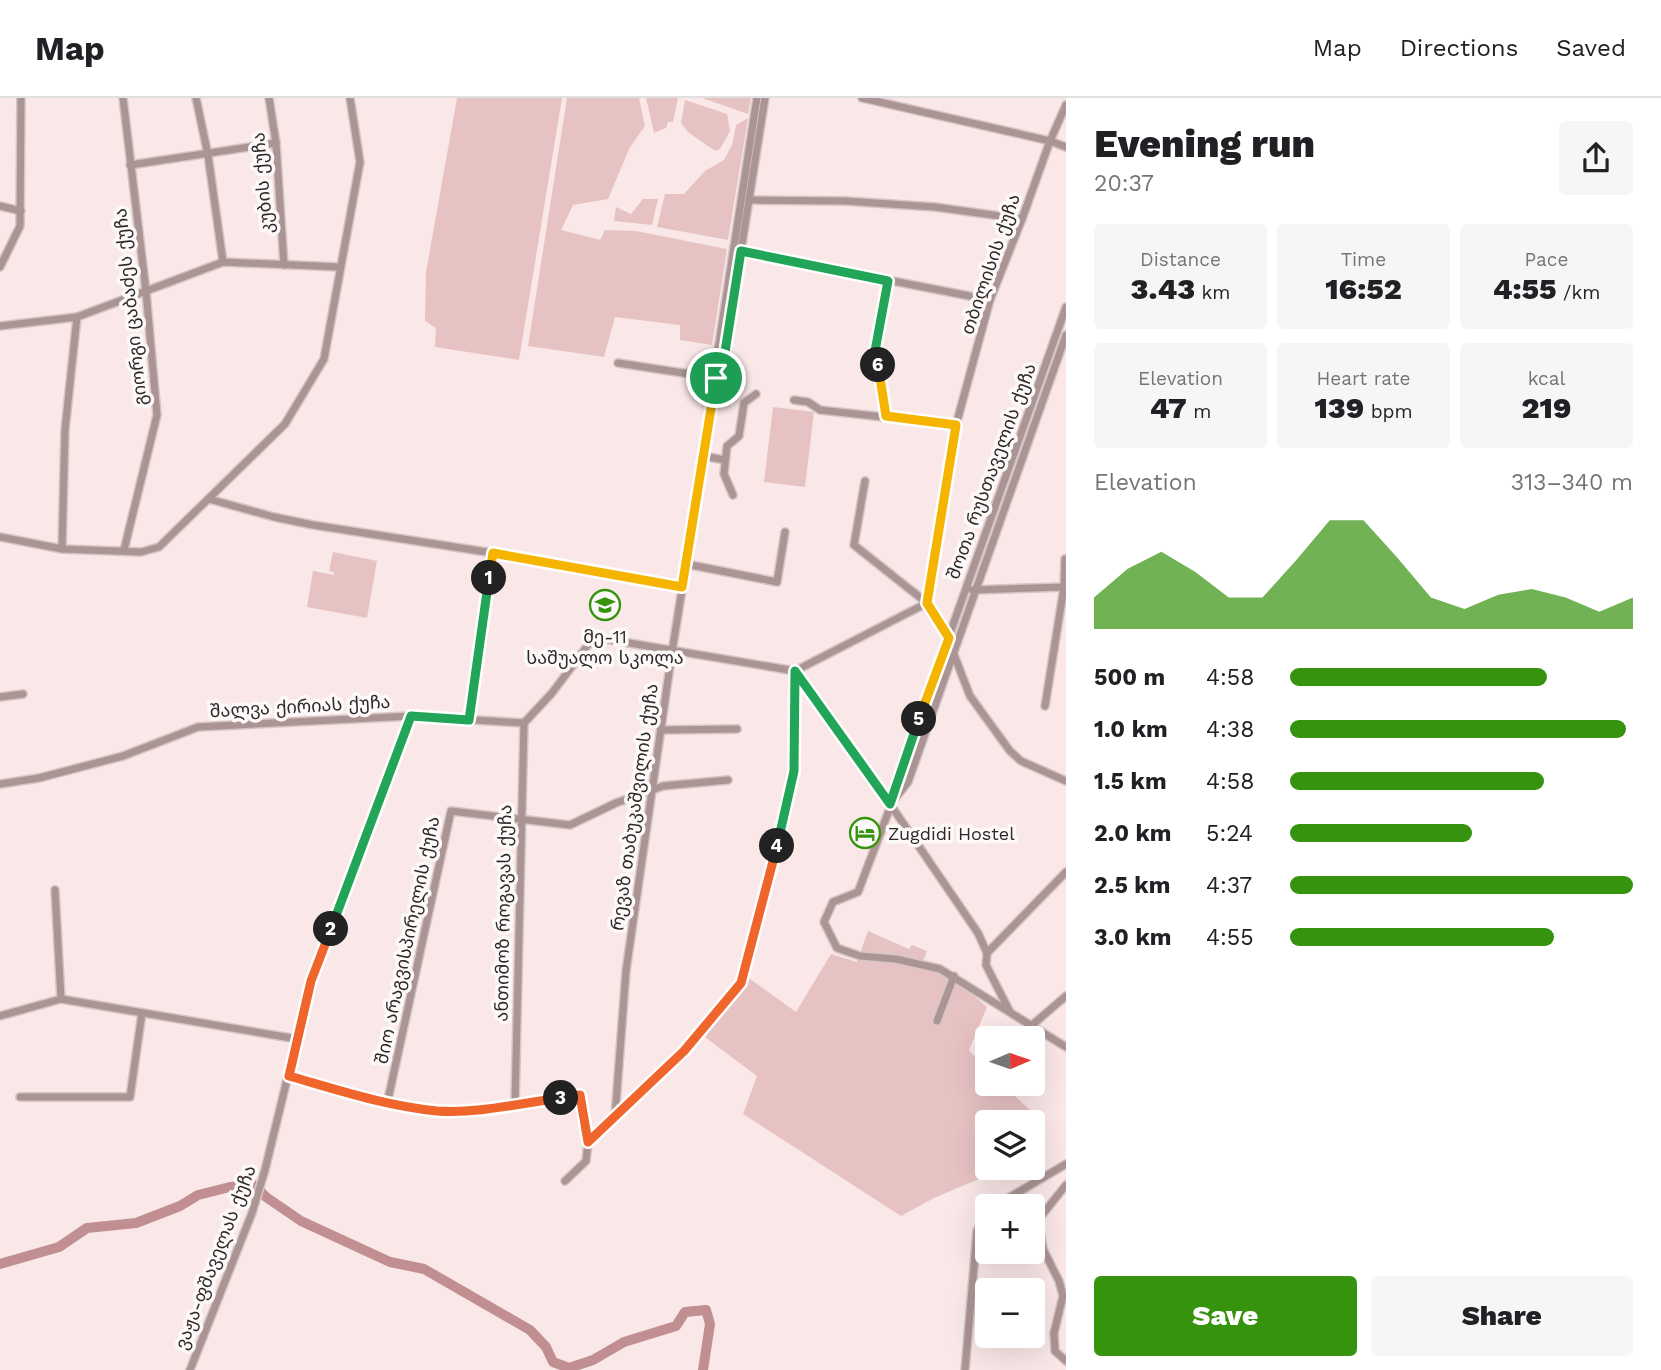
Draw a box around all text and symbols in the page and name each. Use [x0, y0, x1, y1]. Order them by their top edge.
text: Map [35, 29, 105, 68]
text: Map [1313, 34, 1362, 62]
text: Directions [1400, 34, 1518, 62]
text: Saved [1556, 34, 1626, 62]
button: share [1559, 121, 1633, 195]
text: Evening run [1094, 122, 1315, 166]
street label: კუბის ქუჩა [247, 131, 278, 234]
text: 20:37 [1094, 170, 1154, 197]
street label: თბილისის ქუჩა [956, 191, 1025, 337]
street label: გიორგი ცაბაძეს ქუჩა [109, 207, 152, 407]
text: Distance [1140, 248, 1221, 271]
text: Time [1341, 248, 1386, 271]
text: Pace [1525, 248, 1568, 271]
text: 3.43 [1131, 271, 1195, 306]
text: 16:52 [1325, 271, 1402, 306]
text: 4:55 [1493, 271, 1557, 306]
text: km [1195, 281, 1230, 304]
text: /km [1557, 281, 1600, 304]
pin [686, 348, 746, 408]
pin: 6 [860, 348, 896, 382]
text: 6 [872, 353, 883, 376]
icon: arrive [697, 359, 735, 397]
street label: შოთა რუსთაველის ქუჩა [942, 360, 1041, 582]
text: Elevation [1138, 367, 1223, 390]
text: Heart rate [1317, 367, 1410, 390]
text: kcal [1528, 367, 1565, 390]
text: 47 [1150, 390, 1187, 425]
text: 139 [1314, 390, 1364, 425]
text: 219 [1522, 390, 1571, 425]
text: m [1187, 400, 1211, 423]
text: bpm [1364, 400, 1413, 423]
text: Elevation [1094, 469, 1197, 496]
text: 313–340 m [1511, 469, 1633, 496]
pin: 1 [472, 560, 506, 596]
text: 1 [484, 566, 493, 589]
school or university icon: მე-11 საშუალო სკოლა [588, 588, 622, 622]
place label: მე-11 საშუალო სკოლა [526, 626, 684, 669]
text: 500 m [1094, 664, 1165, 691]
text: 4:58 [1206, 664, 1254, 691]
street label: რევაზ თაბუკაშვილის ქუჩა [606, 682, 663, 932]
street label: შალვა ქირიას ქუჩა [209, 691, 391, 722]
pin: 5 [902, 702, 936, 736]
text: 5 [913, 707, 924, 730]
text: 1.0 km [1094, 716, 1168, 743]
text: 4:38 [1206, 716, 1254, 743]
text: 1.5 km [1094, 768, 1167, 795]
text: 4:58 [1206, 768, 1254, 795]
street label: ანთიმოზ როგავას ქუჩა [491, 804, 516, 1022]
street label: შიო არაგვისპირელის ქუჩა [370, 814, 445, 1066]
hotel icon: Zugdidi Hostel [848, 816, 882, 850]
text: 2.0 km [1094, 820, 1172, 847]
text: 5:24 [1206, 820, 1253, 847]
place label: Zugdidi Hostel [888, 823, 1015, 844]
pin: 4 [760, 828, 794, 864]
text: 4 [770, 834, 783, 857]
text: 2.5 km [1094, 872, 1170, 899]
text: 4:37 [1206, 872, 1252, 899]
pin: 2 [314, 912, 348, 946]
text: 2 [325, 917, 336, 940]
text: 3.0 km [1094, 924, 1171, 951]
text: 4:55 [1206, 924, 1254, 951]
north arrow [975, 1026, 1045, 1096]
map controls [975, 1026, 1045, 1348]
pin: 3 [544, 1080, 578, 1116]
text: 3 [555, 1086, 566, 1109]
button: layers [975, 1110, 1045, 1180]
street label: ვაჟა-ფშაველას ქუჩა [170, 1162, 261, 1352]
button: + [975, 1194, 1045, 1264]
button: Save [1094, 1276, 1357, 1356]
button: Share [1371, 1276, 1633, 1356]
button: − [975, 1278, 1045, 1348]

